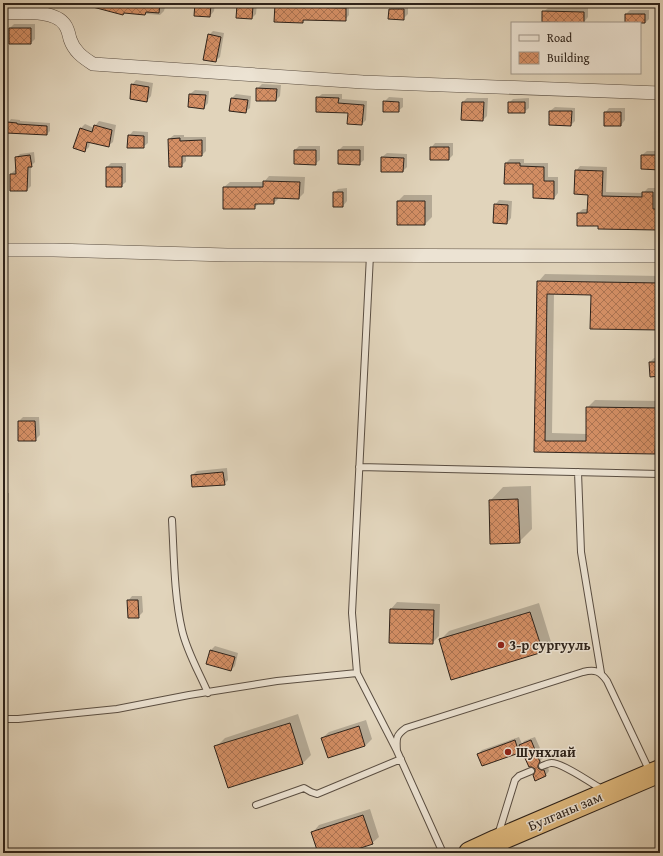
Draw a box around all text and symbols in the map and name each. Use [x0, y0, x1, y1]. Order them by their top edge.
legend [511, 22, 641, 74]
text: Road [547, 29, 573, 46]
text: Building [547, 49, 590, 66]
place label: 3-р сургууль [509, 635, 591, 655]
marker: 3-р сургууль [496, 640, 506, 650]
place label: Шунхлай [516, 742, 576, 762]
marker: Шунхлай [503, 747, 513, 757]
street label: Булганы зам [525, 786, 605, 836]

